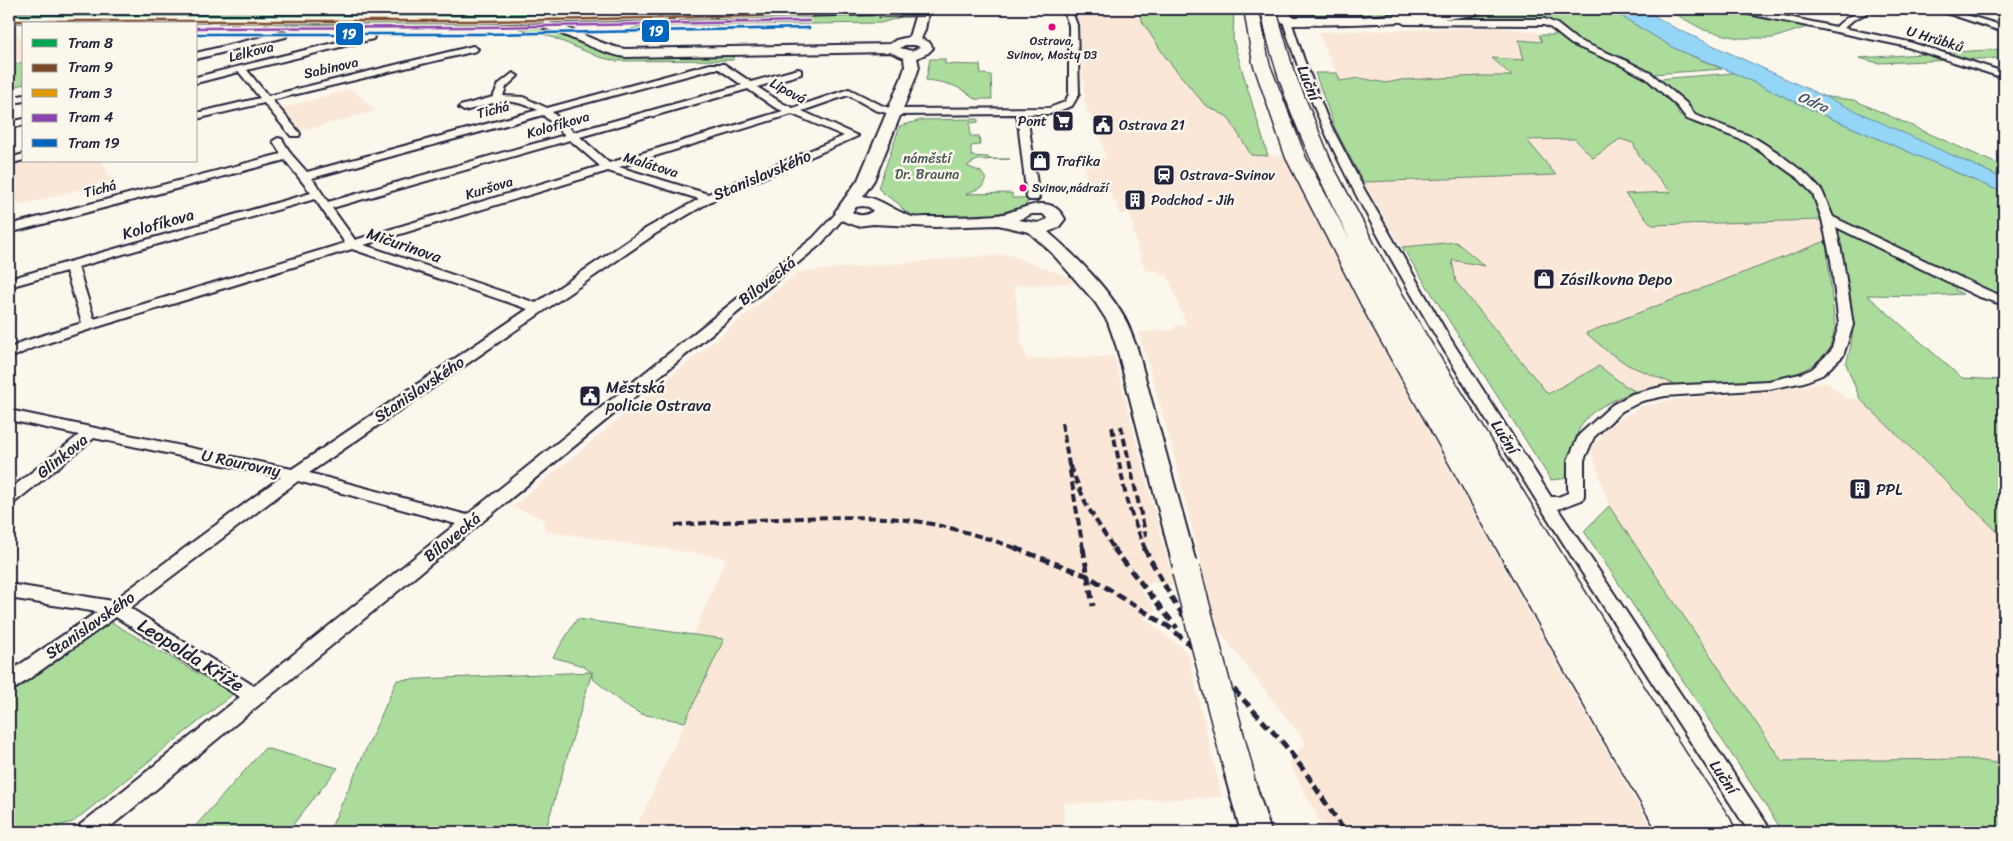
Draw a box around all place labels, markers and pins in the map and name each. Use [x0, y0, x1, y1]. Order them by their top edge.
marker: Ostrava, Svinov, Mosty D3 [1047, 22, 1057, 32]
place label: Ostrava, Svinov, Mosty D3 [1007, 30, 1098, 66]
place label: Pont [1018, 109, 1047, 134]
supermarket icon: Pont [1051, 109, 1075, 133]
public building icon: Ostrava 21 [1091, 113, 1115, 137]
place label: Ostrava 21 [1119, 113, 1185, 138]
shop icon: Trafika [1028, 149, 1052, 173]
place label: Trafika [1056, 149, 1101, 174]
station icon: Ostrava-Svinov [1152, 163, 1176, 187]
place label: Ostrava-Svinov [1180, 163, 1276, 188]
place label: Svinov,nádraží [1032, 177, 1110, 199]
marker: Svinov,nádraží [1018, 183, 1028, 193]
building icon: Podchod - Jih [1123, 188, 1147, 212]
place label: Podchod - Jih [1151, 188, 1234, 213]
place label: Zásilkovna Depo [1560, 265, 1672, 294]
shop icon: Zásilkovna Depo [1532, 267, 1556, 291]
place label: Městská policie Ostrava [605, 373, 711, 420]
public building icon: Městská policie Ostrava [578, 384, 602, 408]
place label: PPL [1876, 475, 1903, 504]
building icon: PPL [1848, 477, 1872, 501]

